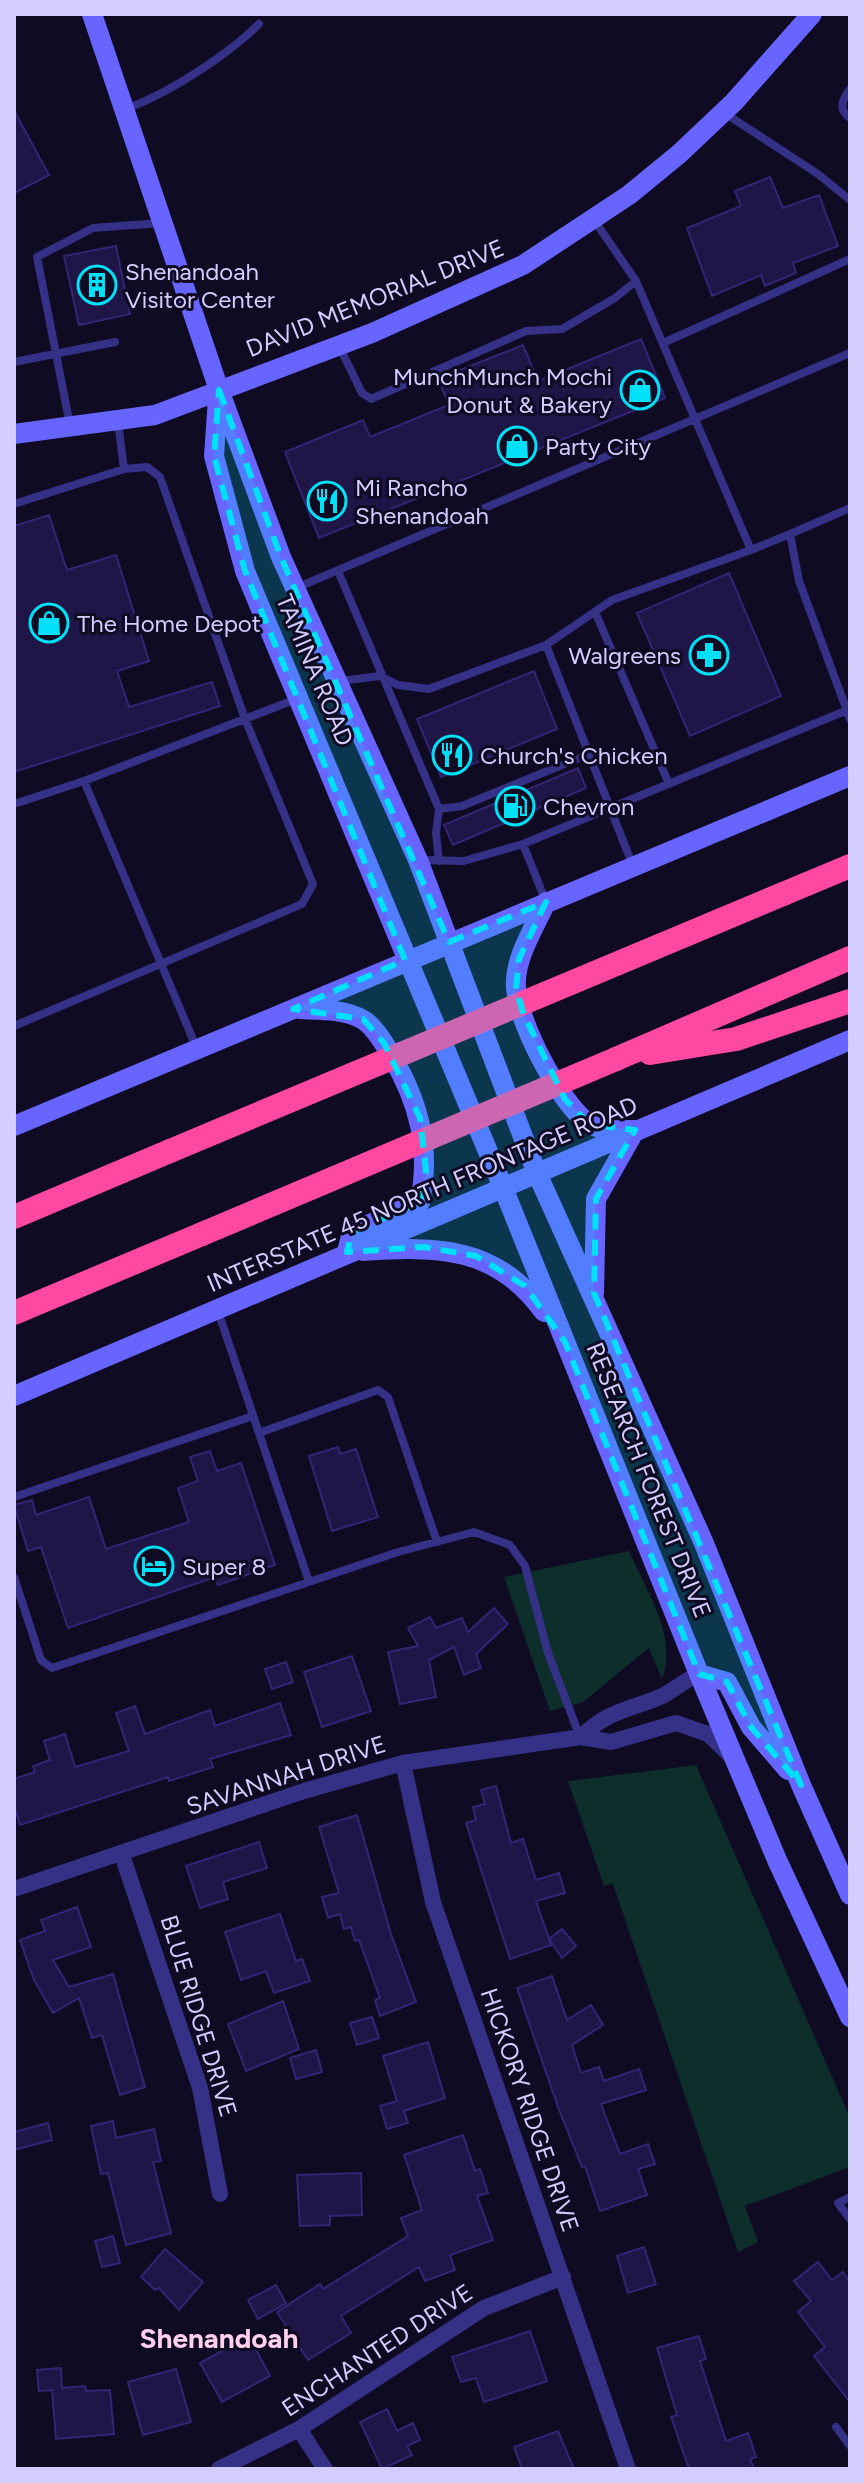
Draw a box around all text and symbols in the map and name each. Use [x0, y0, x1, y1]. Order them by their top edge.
street label: DAVID MEMORIAL DRIVE [242, 233, 508, 363]
place label: Shenandoah Visitor Center [125, 257, 275, 314]
building icon: Shenandoah Visitor Center [76, 264, 118, 306]
place label: MunchMunch Mochi Donut & Bakery [393, 362, 612, 419]
shop icon: MunchMunch Mochi Donut & Bakery [619, 369, 661, 411]
shop icon: Party City [496, 425, 538, 467]
place label: Party City [545, 432, 652, 461]
place label: Mi Rancho Shenandoah [355, 473, 489, 530]
restaurant icon: Mi Rancho Shenandoah [306, 480, 348, 522]
street label: TAMINA ROAD [270, 590, 360, 750]
shop icon: The Home Depot [28, 602, 70, 644]
place label: The Home Depot [77, 609, 261, 638]
pharmacy icon: Walgreens [688, 634, 730, 676]
place label: Walgreens [568, 641, 681, 670]
restaurant icon: Church's Chicken [431, 734, 473, 776]
place label: Church's Chicken [480, 741, 668, 770]
fuel station icon: Chevron [494, 785, 536, 827]
place label: Chevron [543, 792, 634, 821]
street label: INTERSTATE 45 NORTH FRONTAGE ROAD [203, 1090, 641, 1298]
street label: RESEARCH FOREST DRIVE [580, 1338, 718, 1622]
hotel icon: Super 8 [133, 1545, 175, 1587]
place label: Super 8 [182, 1552, 266, 1581]
street label: SAVANNAH DRIVE [183, 1729, 389, 1821]
street label: BLUE RIDGE DRIVE [155, 1912, 243, 2120]
street label: HICKORY RIDGE DRIVE [475, 1984, 585, 2236]
street label: ENCHANTED DRIVE [276, 2277, 478, 2423]
district label: Shenandoah [139, 2321, 299, 2355]

